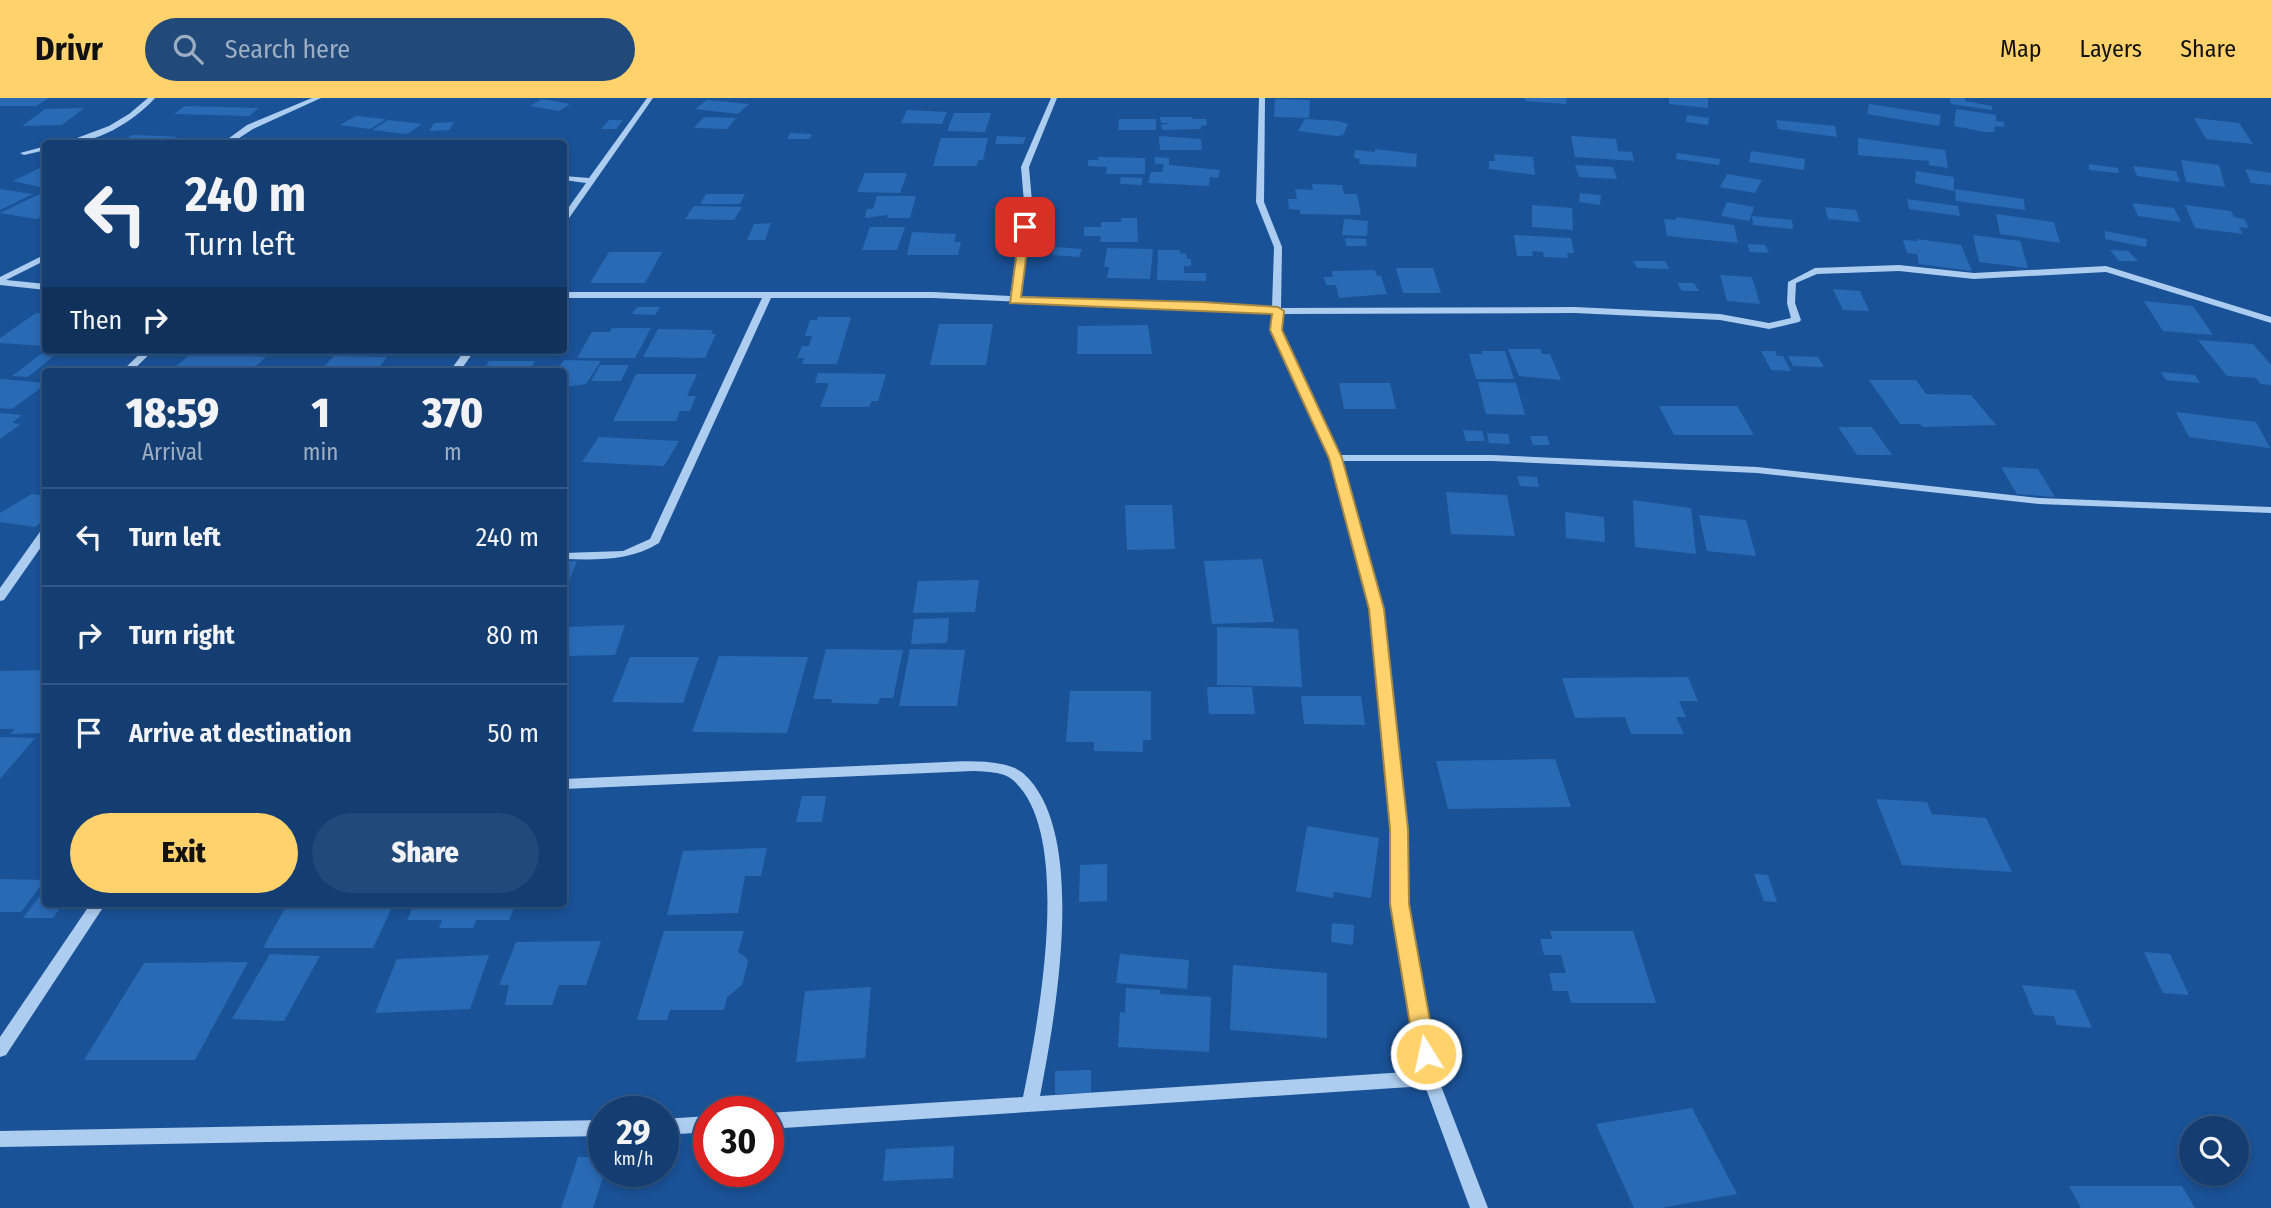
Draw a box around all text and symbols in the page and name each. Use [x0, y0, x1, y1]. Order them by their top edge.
search box [145, 18, 635, 81]
text: Drivr [35, 29, 103, 69]
icon: search [169, 30, 207, 68]
text: Search here [225, 34, 350, 65]
text: Map [2000, 35, 2042, 63]
text: Layers [2080, 35, 2142, 63]
text: Share [2180, 35, 2236, 63]
text: 240 m [185, 165, 306, 224]
icon: left [70, 168, 161, 259]
pin [995, 197, 1055, 257]
icon: arrive [1006, 208, 1044, 246]
text: Turn left [185, 225, 295, 263]
icon: right [136, 301, 174, 339]
text: Then [70, 305, 122, 336]
text: 18:59 [126, 388, 219, 438]
text: 1 [312, 388, 330, 438]
text: 370 [422, 388, 483, 438]
text: Arrival [142, 438, 203, 466]
text: min [303, 438, 338, 466]
text: m [444, 438, 462, 466]
icon: left [70, 518, 108, 556]
text: Turn left [129, 522, 221, 553]
text: 240 m [476, 522, 539, 553]
icon: right [70, 616, 108, 654]
text: Turn right [129, 620, 235, 651]
text: 80 m [486, 620, 539, 651]
icon: arrive [70, 714, 108, 752]
text: Arrive at destination [129, 718, 352, 749]
text: 50 m [487, 718, 539, 749]
button: Exit [70, 813, 298, 893]
button: Share [312, 813, 539, 893]
position arrow [1389, 1017, 1463, 1091]
speed limit sign: 30 [693, 1096, 784, 1187]
text: 29 [616, 1111, 651, 1153]
map controls [2179, 1116, 2249, 1186]
button: search [2179, 1116, 2249, 1186]
text: km/h [613, 1148, 654, 1170]

